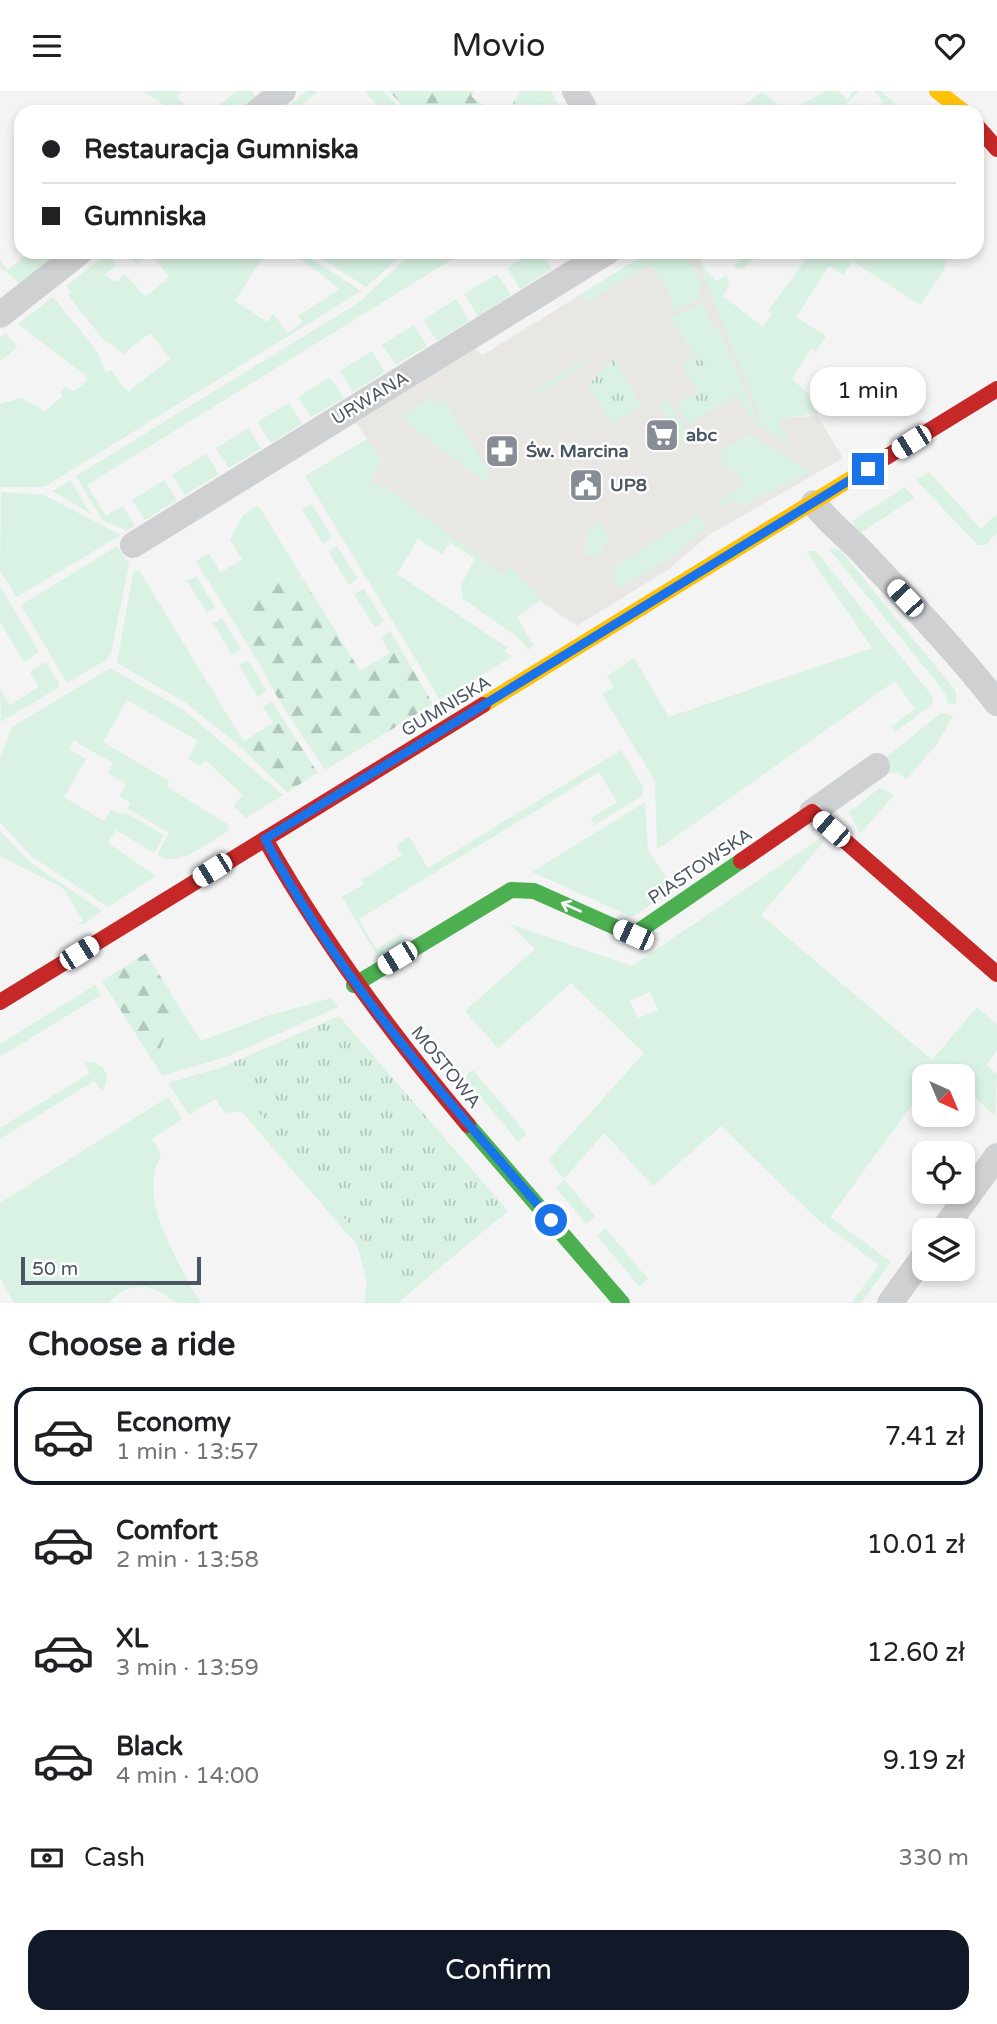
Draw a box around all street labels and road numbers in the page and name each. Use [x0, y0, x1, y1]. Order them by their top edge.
street label: URWANA [327, 366, 413, 430]
street label: GUMNISKA [397, 671, 495, 741]
street label: PIASTOWSKA [644, 823, 756, 909]
street label: MOSTOWA [406, 1022, 486, 1112]

